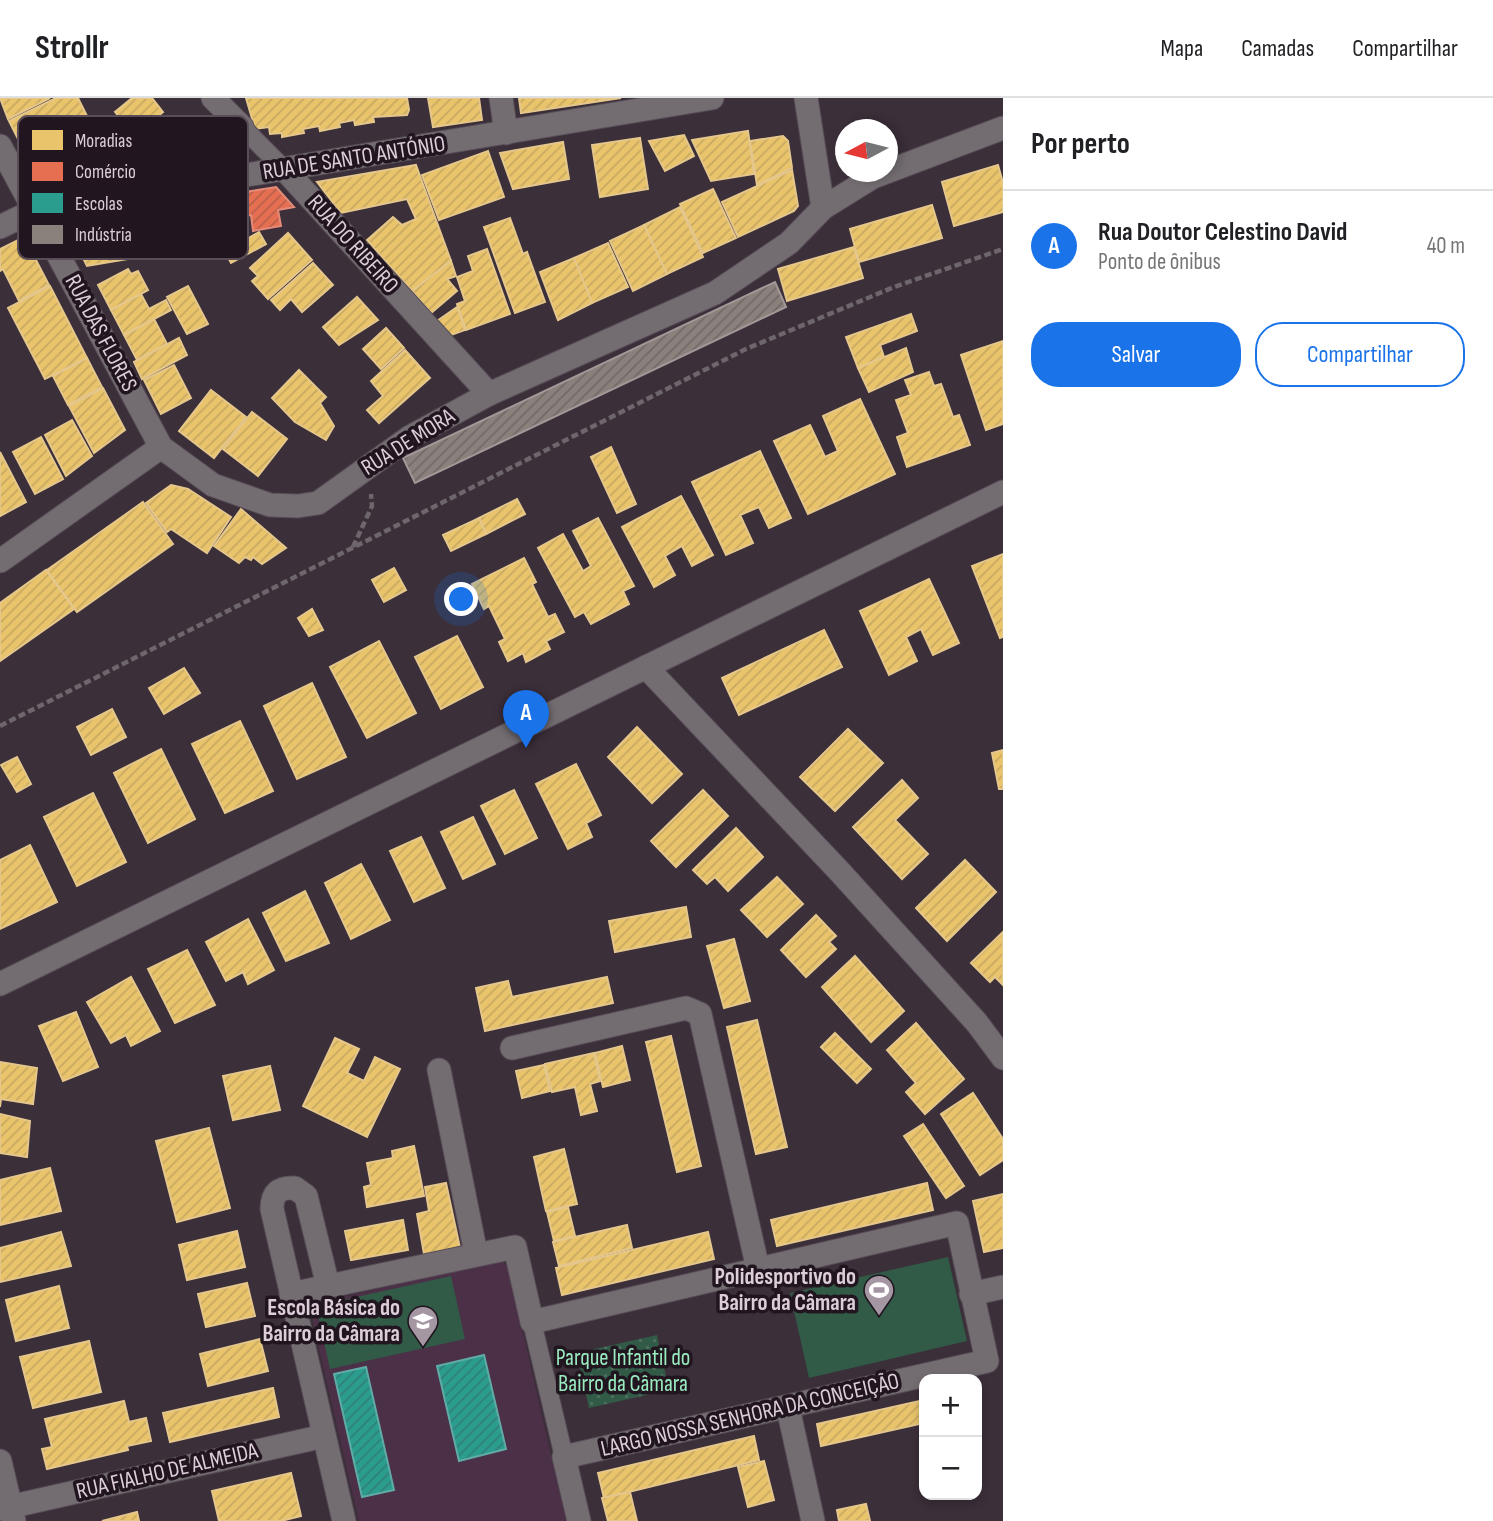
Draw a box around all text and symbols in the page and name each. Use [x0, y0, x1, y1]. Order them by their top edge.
text: Strollr [35, 28, 109, 68]
text: Mapa [1161, 34, 1203, 63]
text: Camadas [1241, 34, 1314, 63]
text: Compartilhar [1352, 34, 1458, 63]
legend [18, 116, 248, 259]
north arrow [835, 119, 898, 182]
text: Por perto [1031, 126, 1130, 162]
text: Moradias [75, 130, 132, 153]
street label: RUA DE SANTO ANTÓNIO [261, 130, 447, 186]
text: Comércio [75, 161, 136, 184]
street label: RUA DO RIBEIRO [301, 189, 405, 299]
text: Escolas [75, 193, 123, 216]
text: Rua Doutor Celestino David [1098, 217, 1347, 248]
text: Indústria [75, 224, 132, 247]
text: A [1049, 232, 1059, 260]
text: 40 m [1427, 232, 1465, 260]
text: Ponto de ônibus [1098, 248, 1221, 276]
street label: RUA DAS FLORES [59, 270, 143, 396]
button: Salvar [1031, 322, 1241, 387]
button: Compartilhar [1255, 322, 1465, 387]
street label: RUA DE MORA [356, 402, 460, 482]
your location [444, 582, 478, 616]
pin: A [503, 690, 549, 748]
place label: Polidesportivo do Bairro da Câmara [714, 1263, 856, 1317]
sports icon: Polidesportivo do Bairro da Câmara [862, 1273, 896, 1317]
place label: Escola Básica do Bairro da Câmara [262, 1294, 400, 1348]
school or university icon: Escola Básica do Bairro da Câmara [406, 1304, 440, 1348]
park label: Parque Infantil do Bairro da Câmara [556, 1344, 690, 1398]
street label: LARGO NOSSA SENHORA DA CONCEIÇÃO [598, 1367, 902, 1463]
map controls [919, 1374, 982, 1500]
button: + [919, 1374, 982, 1437]
street label: RUA FIALHO DE ALMEIDA [74, 1436, 261, 1505]
button: − [919, 1437, 982, 1500]

